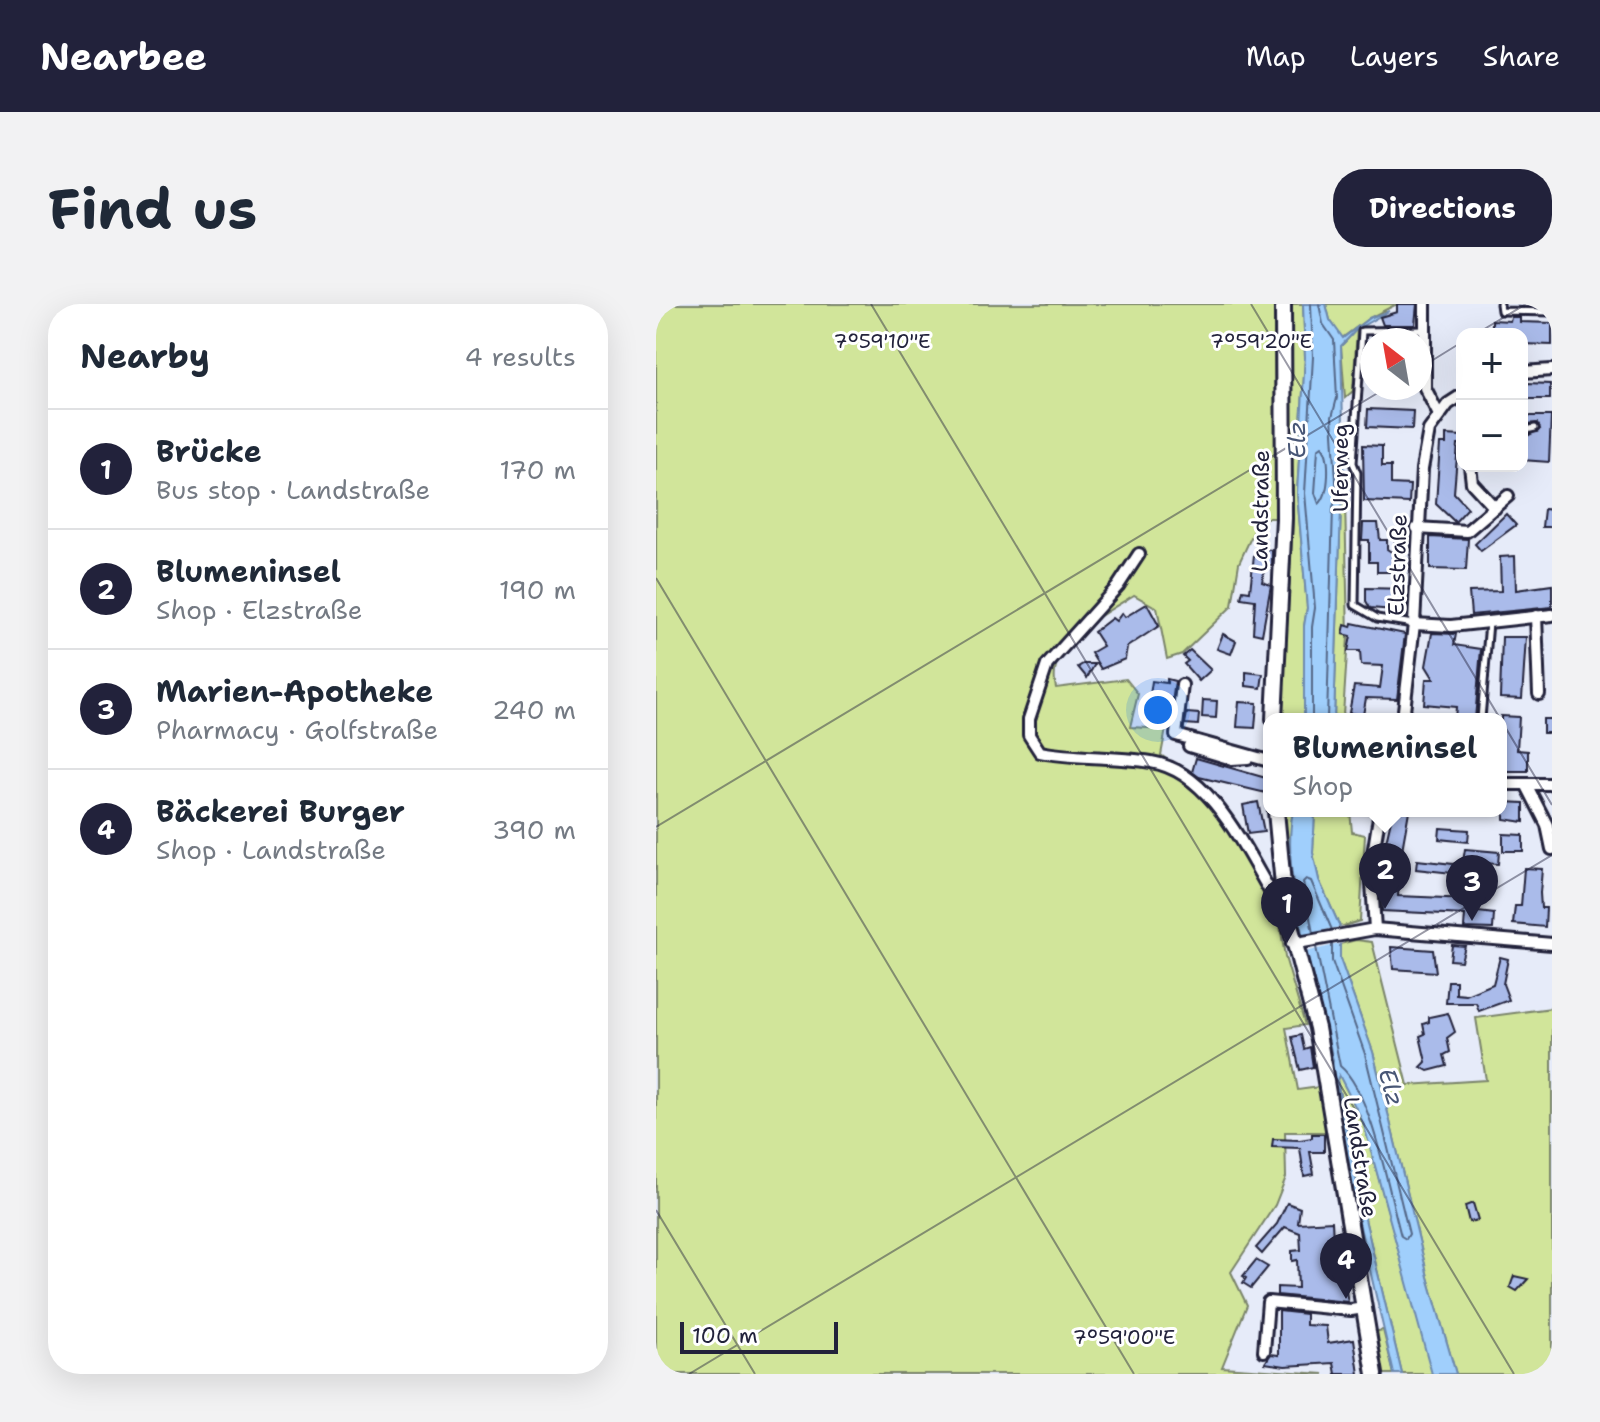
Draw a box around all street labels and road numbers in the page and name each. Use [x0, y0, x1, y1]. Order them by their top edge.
street label: Uferweg [1326, 424, 1355, 512]
street label: Landstraße [1245, 450, 1276, 572]
street label: Elzstraße [1381, 513, 1414, 617]
street label: Landstraße [1337, 1095, 1384, 1220]

